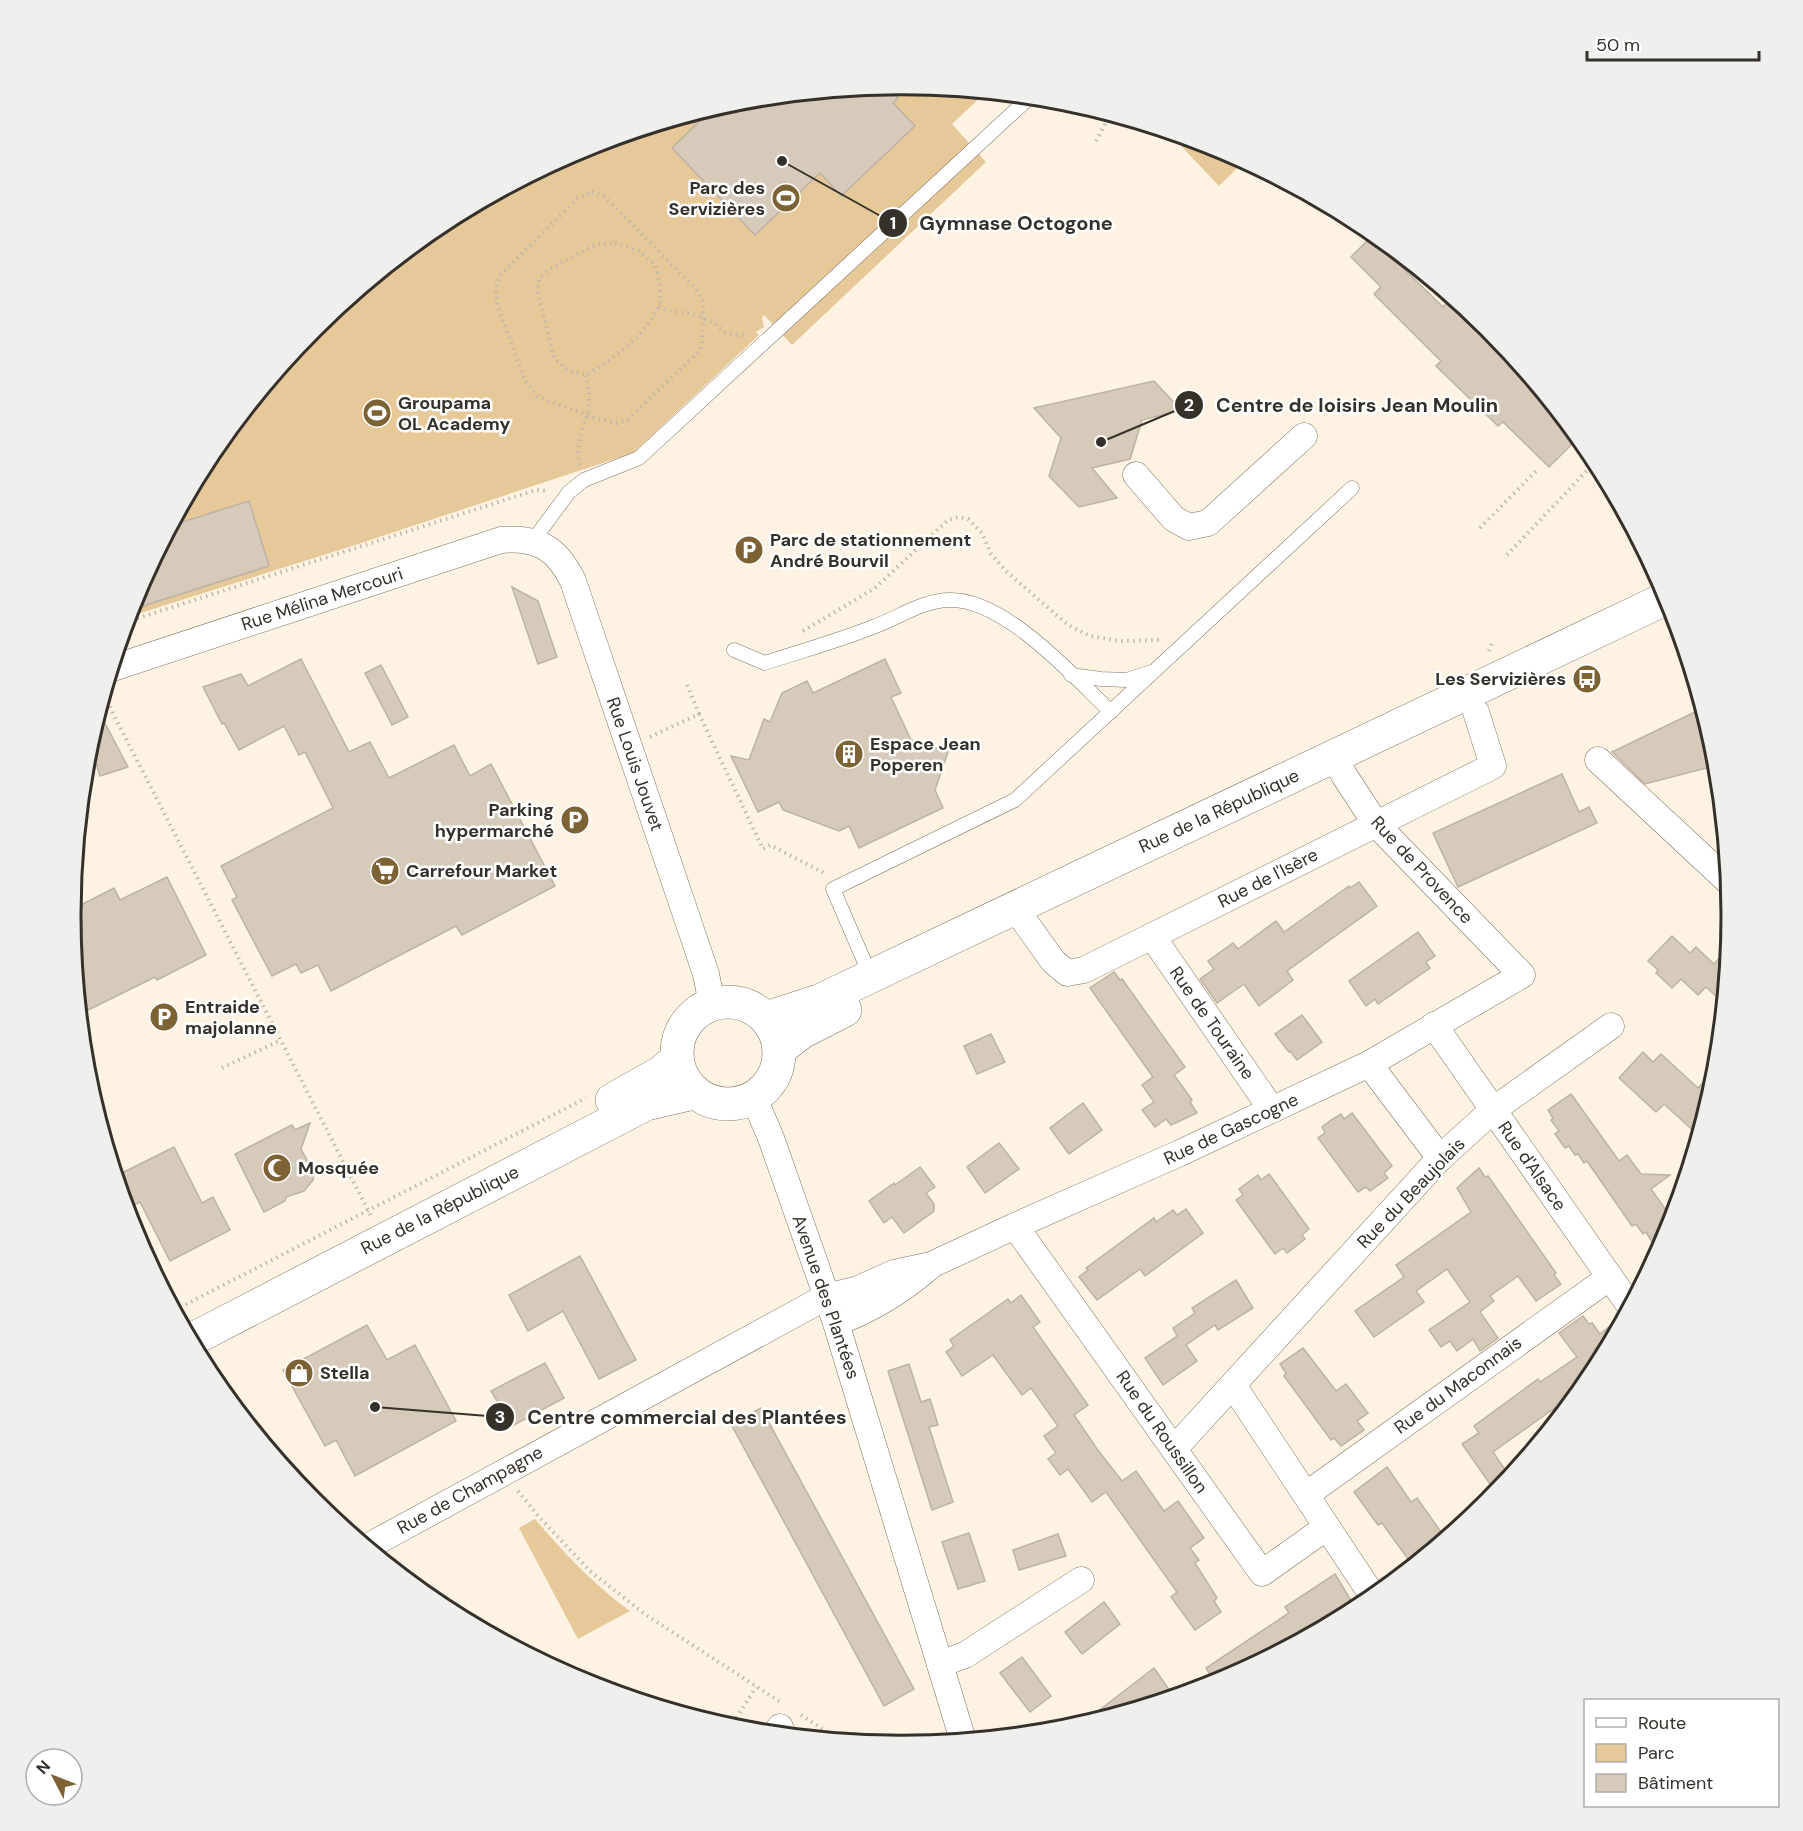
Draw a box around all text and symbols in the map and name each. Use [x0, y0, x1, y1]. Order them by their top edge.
scale bar [1587, 24, 1760, 62]
text: 50 m [1596, 33, 1640, 57]
place label: Parc des Servizières [669, 176, 765, 221]
sports icon: Parc des Servizières [770, 182, 802, 214]
callout: Gymnase Octogone [878, 204, 1125, 242]
text: Gymnase Octogone [919, 210, 1113, 236]
text: 1 [890, 211, 896, 235]
callout: Centre de loisirs Jean Moulin [1174, 386, 1510, 424]
place label: Groupama OL Academy [398, 391, 510, 436]
text: Centre de loisirs Jean Moulin [1216, 392, 1498, 418]
text: 2 [1184, 393, 1194, 417]
sports icon: Groupama OL Academy [361, 397, 393, 429]
place label: Parc de stationnement André Bourvil [770, 528, 971, 573]
parking icon: Parc de stationnement André Bourvil [733, 534, 765, 566]
street label: Rue Mélina Mercouri [238, 562, 406, 636]
bus stop icon: Les Servizières [1571, 663, 1603, 695]
place label: Les Servizières [1435, 667, 1566, 691]
street label: Rue Louis Jouvet [601, 694, 669, 834]
place label: Espace Jean Poperen [870, 732, 981, 777]
building icon: Espace Jean Poperen [833, 738, 865, 770]
street label: Rue de la République [1135, 763, 1303, 859]
place label: Parking hypermarché [435, 798, 554, 843]
parking icon: Parking hypermarché [559, 804, 591, 836]
street label: Rue de Provence [1366, 811, 1478, 929]
street label: Rue de l'Isère [1214, 843, 1322, 913]
supermarket icon: Carrefour Market [369, 855, 401, 887]
place label: Carrefour Market [406, 859, 557, 883]
street label: Rue de Touraine [1164, 962, 1260, 1084]
place label: Entraide majolanne [185, 995, 277, 1040]
parking icon: Entraide majolanne [148, 1001, 180, 1033]
street label: Rue de Gascogne [1160, 1087, 1302, 1171]
street label: Rue d'Alsace [1492, 1116, 1572, 1216]
street label: Rue du Beaujolais [1352, 1132, 1470, 1254]
mosque icon: Mosquée [261, 1152, 293, 1184]
place label: Mosquée [298, 1156, 379, 1180]
street label: Rue de la République [357, 1160, 523, 1260]
street label: Avenue des Plantées [787, 1212, 865, 1382]
street label: Rue du Maconnais [1389, 1331, 1527, 1439]
shop icon: Stella [283, 1357, 315, 1389]
place label: Stella [320, 1361, 369, 1385]
street label: Rue du Roussillon [1111, 1366, 1213, 1498]
callout: Centre commercial des Plantées [485, 1398, 858, 1436]
text: Centre commercial des Plantées [527, 1404, 847, 1430]
text: 3 [495, 1405, 505, 1429]
street label: Rue de Champagne [393, 1440, 547, 1540]
legend [1584, 1699, 1779, 1807]
text: Route [1638, 1711, 1686, 1735]
text: Parc [1638, 1741, 1674, 1765]
north arrow [24, 1747, 84, 1807]
text: N [32, 1756, 55, 1779]
text: Bâtiment [1638, 1771, 1713, 1795]

